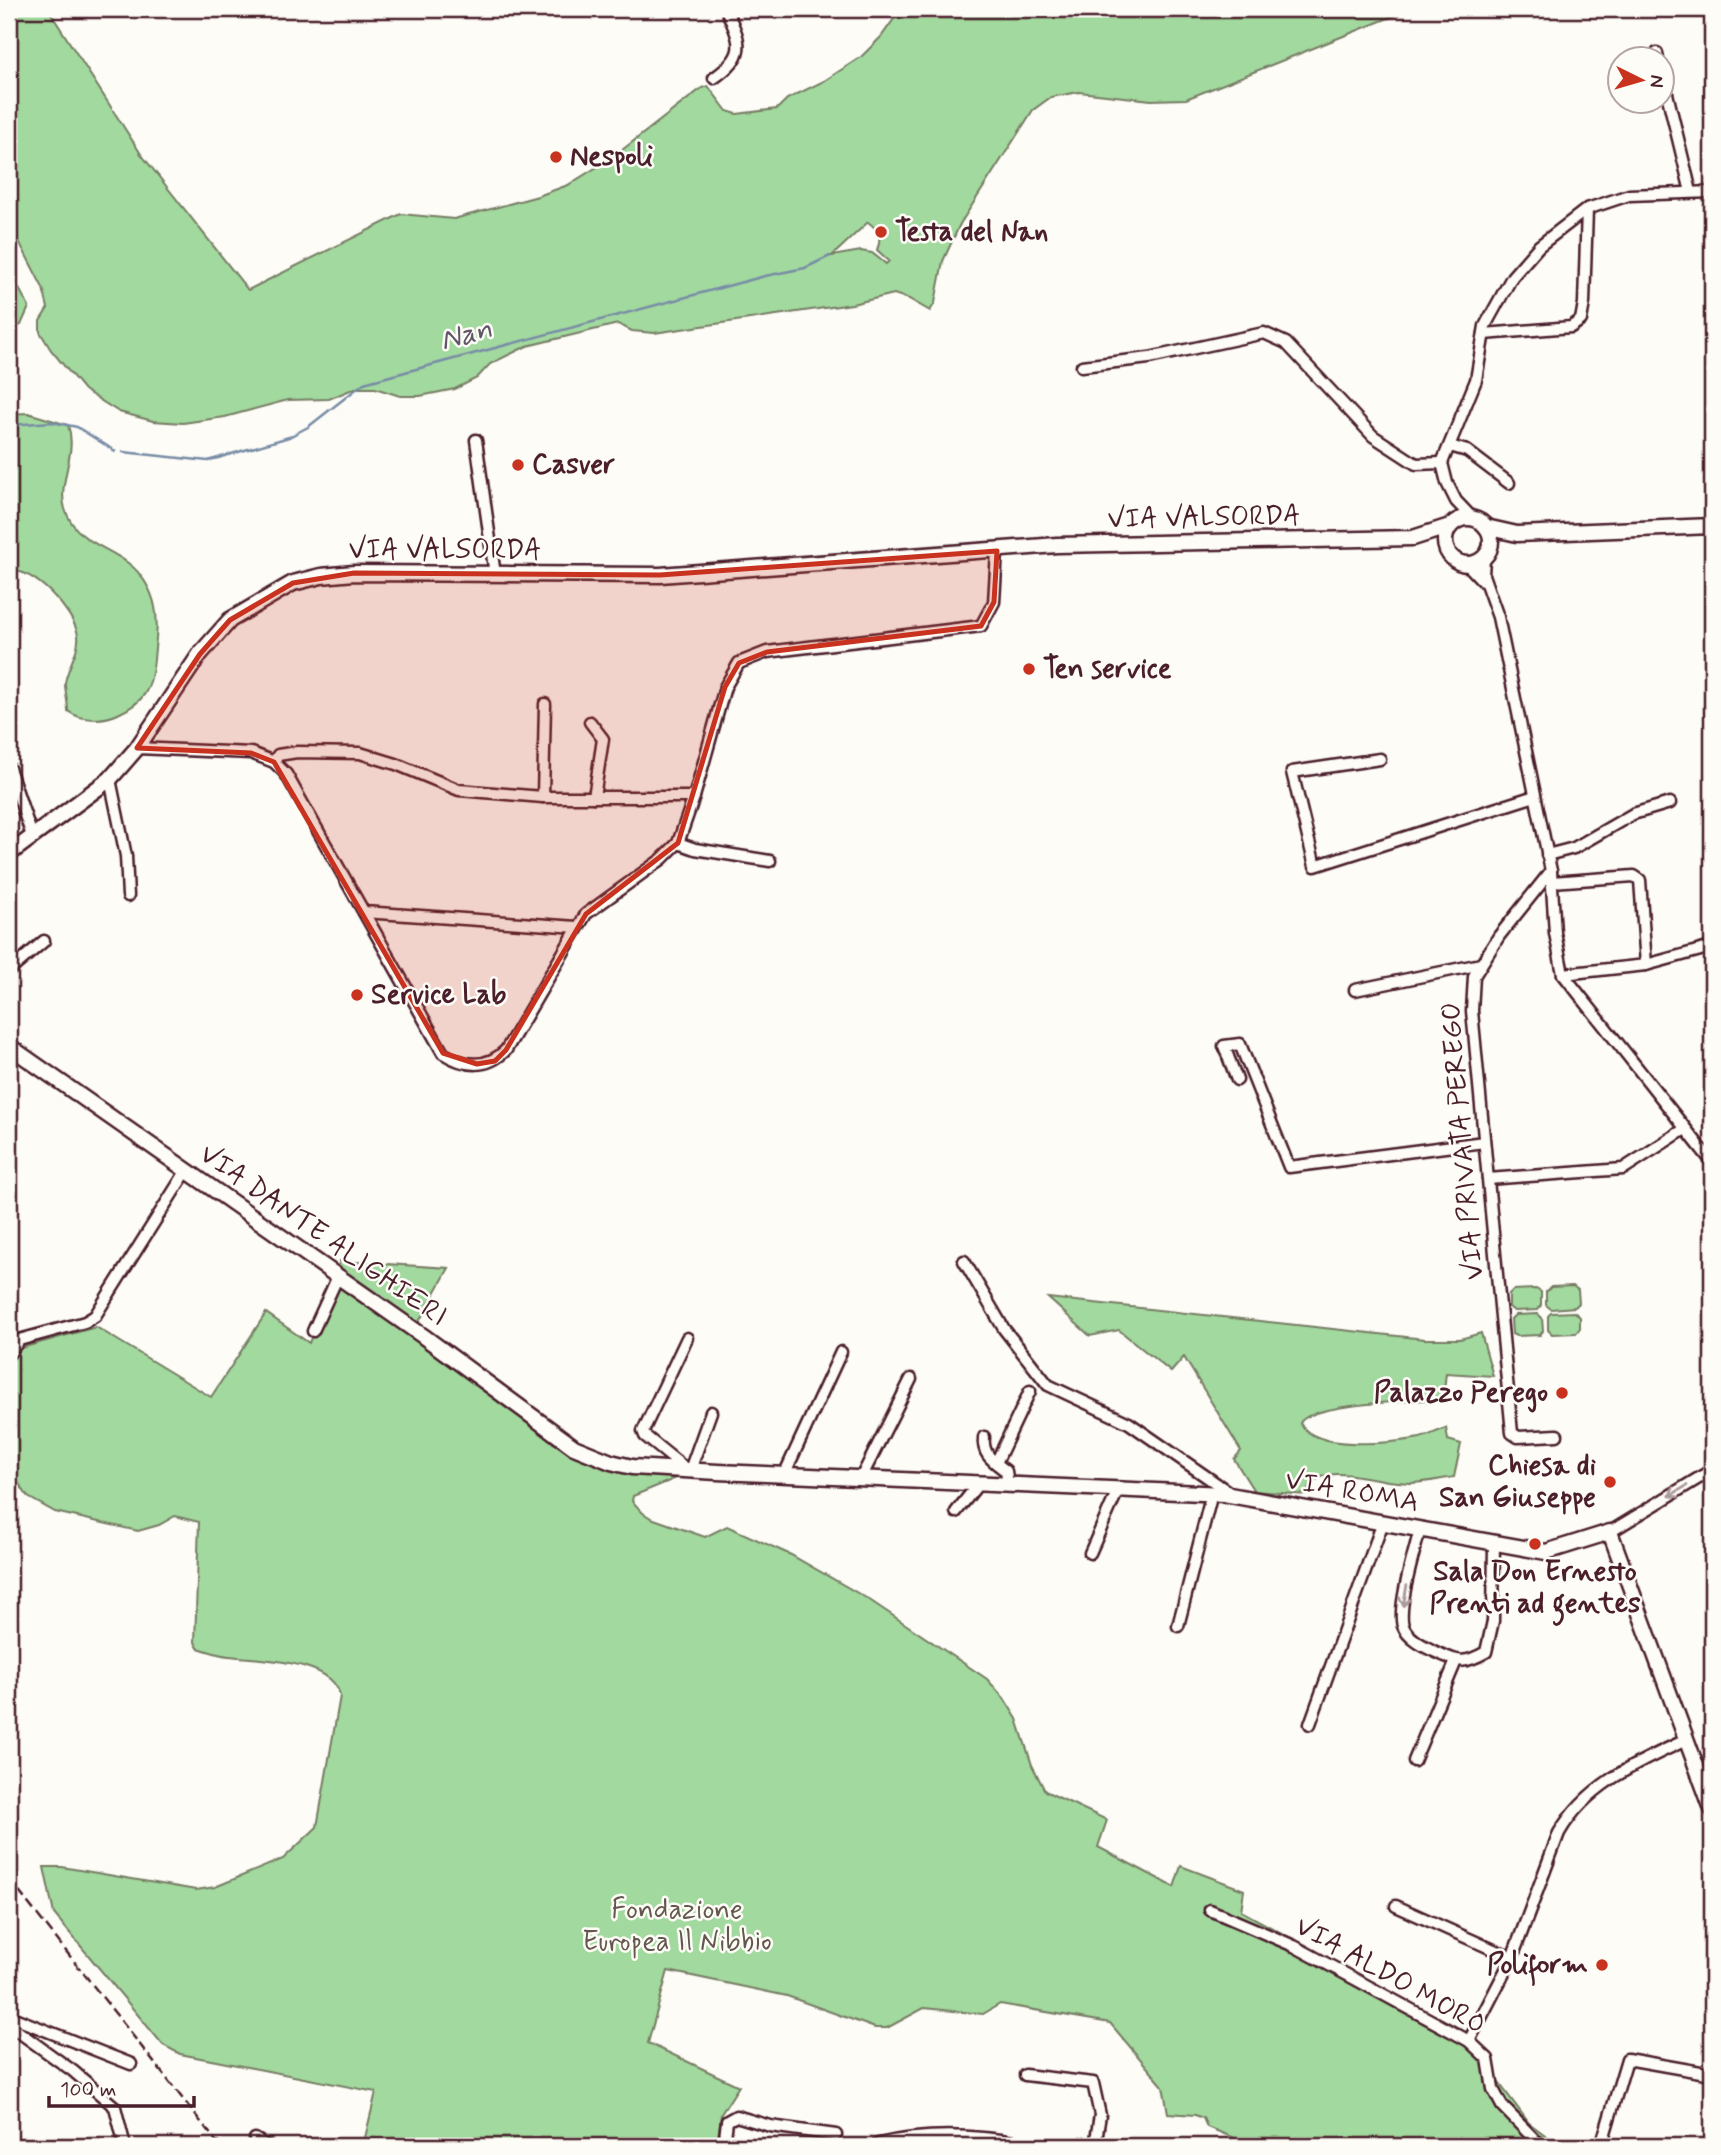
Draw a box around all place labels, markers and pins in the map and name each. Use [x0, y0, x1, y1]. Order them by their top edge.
place label: Nespoli [570, 139, 653, 176]
marker: Nespoli [548, 149, 564, 165]
place label: Testa del Nan [895, 214, 1048, 251]
marker: Testa del Nan [873, 224, 889, 240]
place label: Casver [532, 447, 615, 484]
marker: Casver [510, 457, 526, 473]
place label: Ten service [1043, 651, 1172, 688]
marker: Ten service [1021, 661, 1037, 677]
place label: Service Lab [371, 977, 506, 1014]
marker: Service Lab [349, 987, 365, 1003]
place label: Palazzo Perego [1374, 1375, 1548, 1413]
marker: Palazzo Perego [1554, 1385, 1570, 1401]
place label: Chiesa di San Giuseppe [1439, 1448, 1596, 1517]
marker: Chiesa di San Giuseppe [1602, 1474, 1618, 1490]
marker: Sala Don Ernesto Prenti ad gentes [1527, 1536, 1543, 1552]
place label: Sala Don Ernesto Prenti ad gentes [1430, 1554, 1641, 1626]
place label: Poliform [1487, 1947, 1588, 1987]
marker: Poliform [1594, 1957, 1610, 1973]

